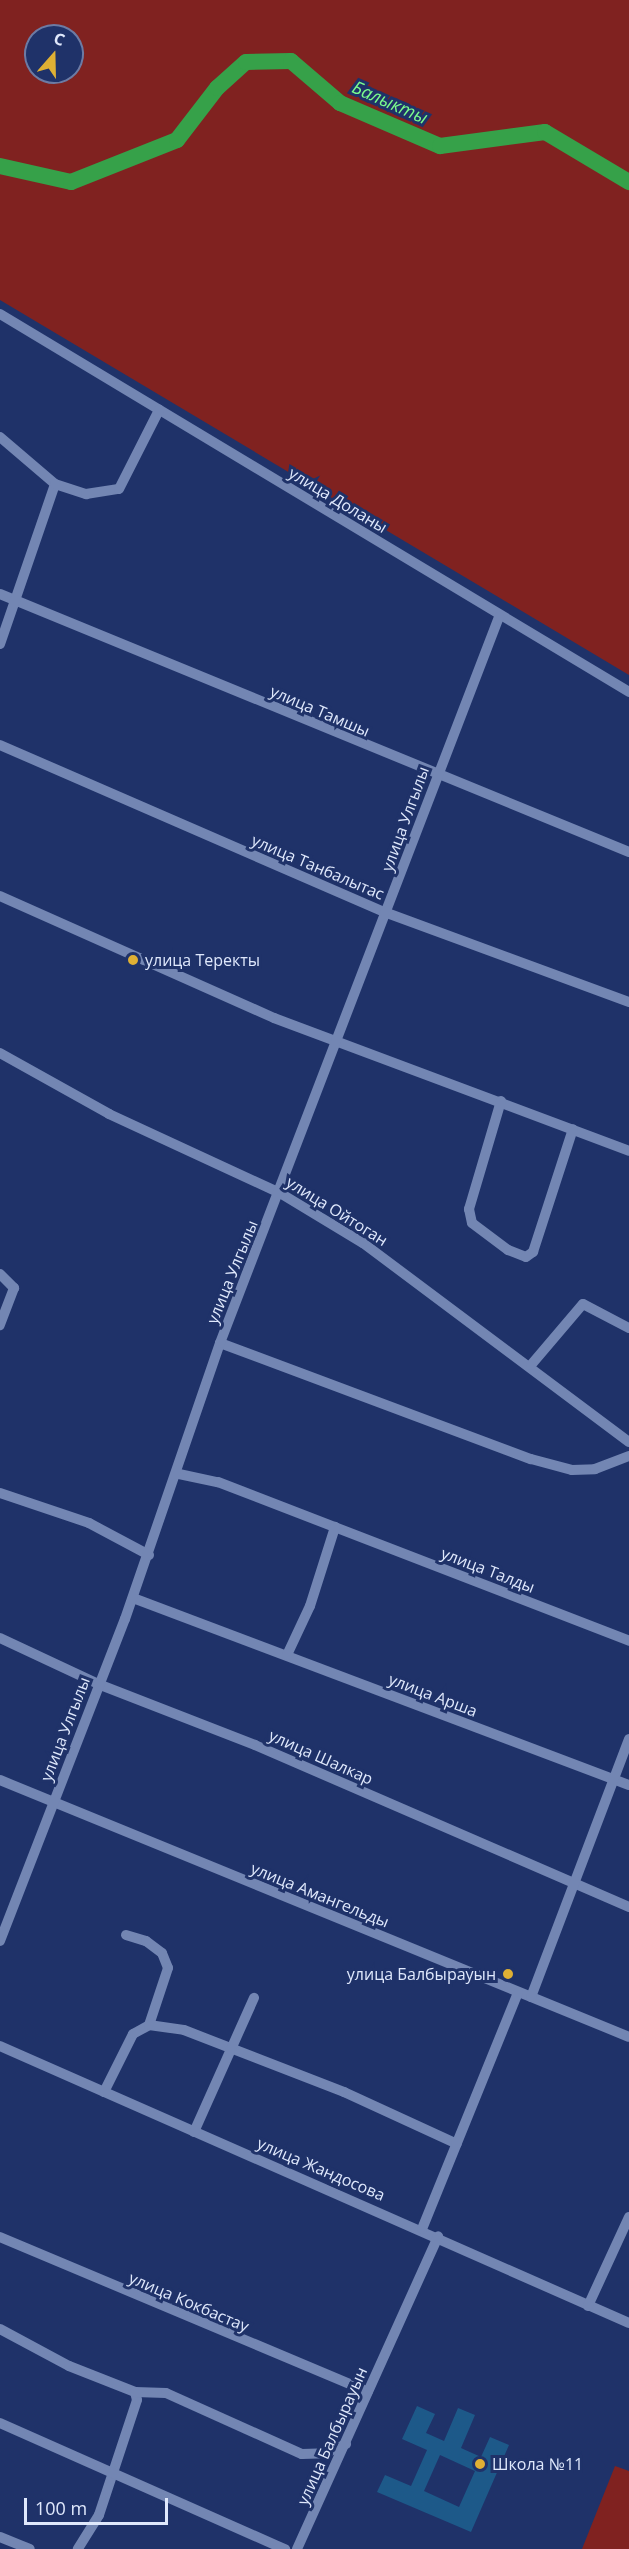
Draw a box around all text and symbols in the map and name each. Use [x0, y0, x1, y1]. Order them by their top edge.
north arrow [24, 24, 84, 84]
text: С [51, 27, 68, 51]
water label: Балыкты [349, 76, 431, 128]
street label: улица Доланы [285, 463, 391, 537]
street label: улица Тамшы [267, 681, 373, 741]
street label: улица Улгылы [377, 764, 433, 874]
street label: улица Танбалытас [249, 830, 387, 904]
place label: улица Теректы [145, 950, 260, 970]
marker: улица Теректы [126, 953, 140, 967]
street label: улица Ойтоган [283, 1172, 391, 1250]
street label: улица Улгылы [202, 1217, 262, 1327]
street label: улица Талды [438, 1543, 538, 1597]
street label: улица Арша [386, 1669, 480, 1721]
street label: улица Улгылы [36, 1674, 94, 1784]
street label: улица Шалкар [266, 1725, 376, 1789]
street label: улица Амангельды [248, 1859, 392, 1931]
place label: улица Балбырауын [347, 1964, 496, 1984]
marker: улица Балбырауын [501, 1967, 515, 1981]
street label: улица Жандосова [254, 2133, 388, 2205]
street label: улица Кокбастау [126, 2268, 252, 2336]
street label: улица Балбырауын [293, 2364, 371, 2508]
place label: Школа №11 [492, 2454, 583, 2474]
marker: Школа №11 [473, 2457, 487, 2471]
scale bar [27, 2486, 171, 2524]
text: 100 m [35, 2496, 87, 2520]

